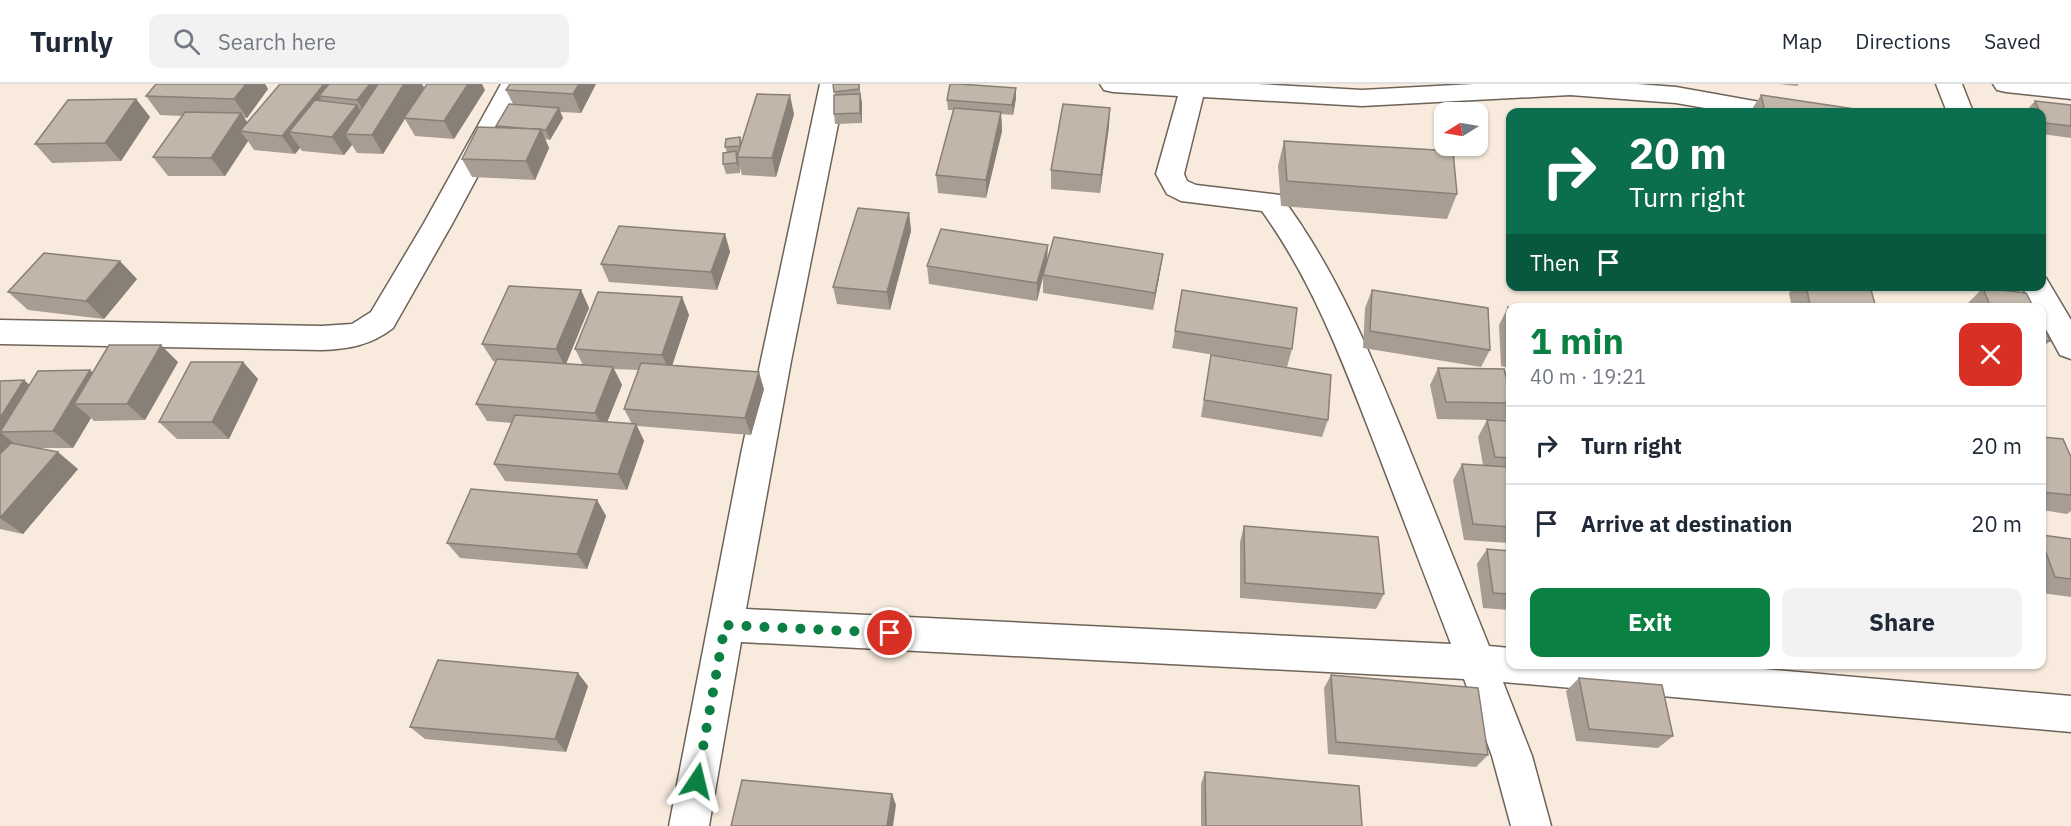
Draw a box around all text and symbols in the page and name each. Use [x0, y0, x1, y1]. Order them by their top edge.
search box [149, 14, 569, 68]
text: Turnly [30, 23, 113, 60]
icon: search [170, 25, 203, 58]
text: Search here [218, 27, 336, 56]
text: Map [1782, 27, 1822, 55]
text: Directions [1855, 27, 1951, 55]
text: Saved [1984, 27, 2041, 55]
north arrow [1434, 102, 1488, 156]
map controls [1434, 102, 1488, 156]
text: 20 m [1629, 126, 1727, 181]
icon: right [1530, 132, 1608, 210]
text: Turn right [1629, 179, 1746, 214]
icon: arrive [1592, 246, 1625, 279]
text: Then [1530, 248, 1580, 277]
text: 1 min [1530, 317, 1624, 364]
button: close [1959, 323, 2022, 386]
text: 40 m · 19:21 [1530, 363, 1646, 390]
icon: right [1530, 429, 1563, 462]
text: Turn right [1581, 431, 1682, 460]
text: 20 m [1971, 431, 2022, 460]
icon: arrive [1530, 507, 1563, 540]
text: Arrive at destination [1581, 509, 1792, 538]
text: 20 m [1971, 509, 2022, 538]
button: Exit [1530, 588, 1770, 657]
button: Share [1782, 588, 2022, 657]
pin [864, 607, 915, 658]
icon: arrive [873, 616, 906, 649]
position arrow [665, 749, 729, 813]

